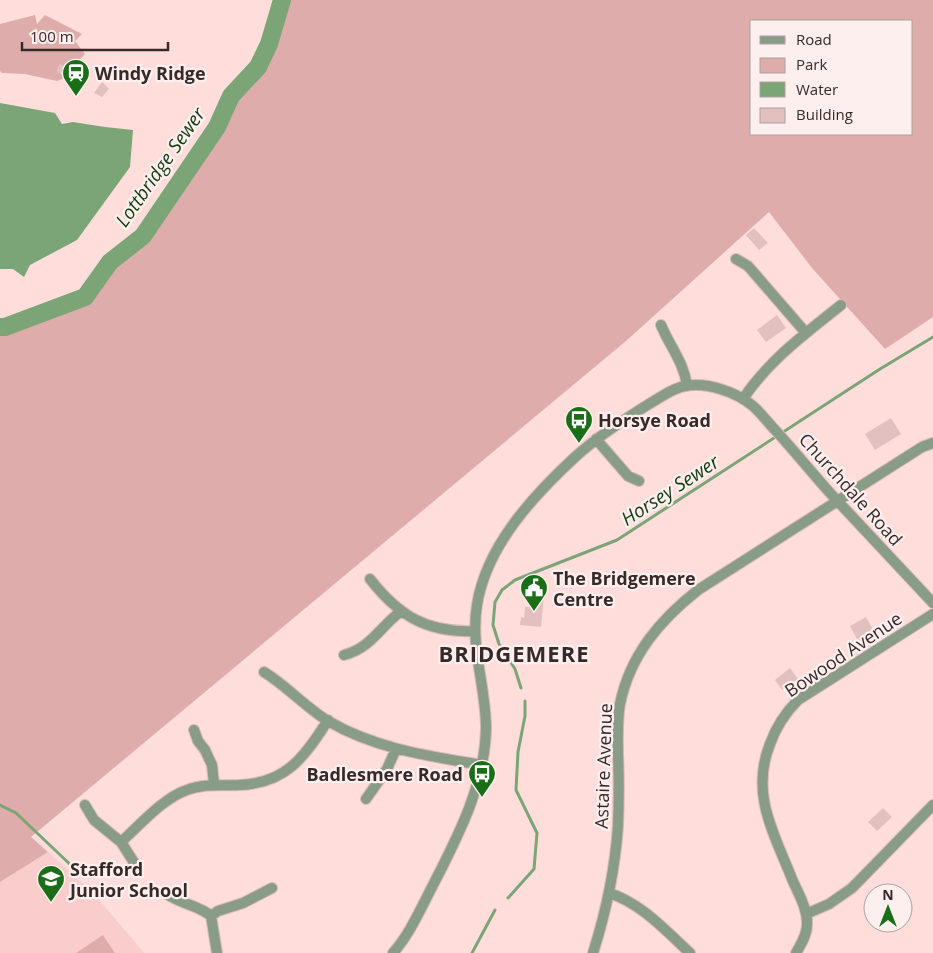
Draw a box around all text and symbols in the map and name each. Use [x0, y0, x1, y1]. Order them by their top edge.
scale bar [22, 20, 169, 52]
legend [750, 20, 913, 135]
text: 100 m [30, 26, 74, 46]
text: Road [796, 29, 832, 49]
text: Park [796, 54, 827, 74]
station icon: Windy Ridge [61, 58, 91, 97]
place label: Windy Ridge [95, 61, 206, 85]
text: Water [796, 79, 838, 99]
water label: Lottbridge Sewer [109, 101, 212, 232]
text: Building [796, 104, 853, 124]
bus stop icon: Horsye Road [564, 405, 594, 444]
place label: Horsye Road [598, 408, 711, 432]
street label: Churchdale Road [794, 428, 908, 550]
water label: Horsey Sewer [616, 448, 725, 531]
place label: The Bridgemere Centre [553, 566, 696, 611]
public building icon: The Bridgemere Centre [519, 573, 549, 612]
street label: Bowood Avenue [780, 606, 906, 702]
district label: BRIDGEMERE [438, 638, 590, 668]
street label: Astaire Avenue [589, 703, 617, 829]
bus stop icon: Badlesmere Road [467, 759, 497, 798]
place label: Badlesmere Road [306, 762, 463, 786]
place label: Stafford Junior School [68, 857, 188, 902]
school or university icon: Stafford Junior School [36, 864, 66, 903]
north arrow [863, 883, 913, 933]
text: N [882, 885, 894, 904]

